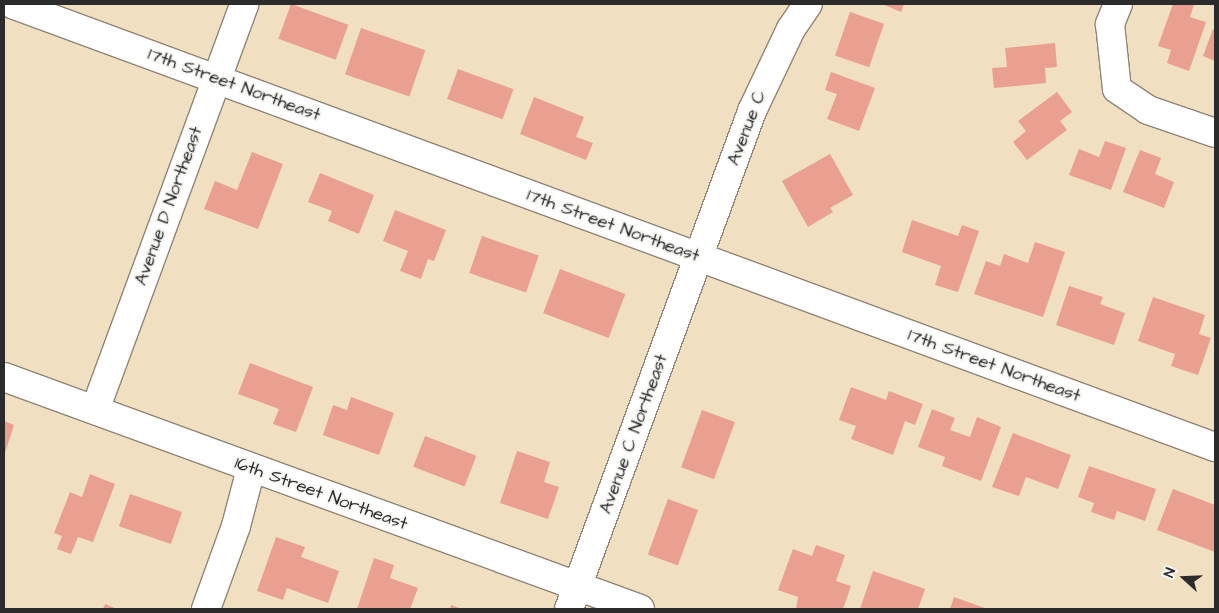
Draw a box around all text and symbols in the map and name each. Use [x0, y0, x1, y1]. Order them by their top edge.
street label: 17th Street Northeast [145, 44, 323, 126]
street label: Avenue C [723, 88, 771, 168]
street label: Avenue D Northeast [130, 124, 208, 288]
street label: 17th Street Northeast [524, 185, 702, 267]
street label: 17th Street Northeast [905, 325, 1083, 407]
street label: Avenue C Northeast [595, 351, 673, 517]
street label: 16th Street Northeast [232, 453, 410, 535]
north arrow [1159, 553, 1209, 603]
text: N [1159, 565, 1181, 580]

